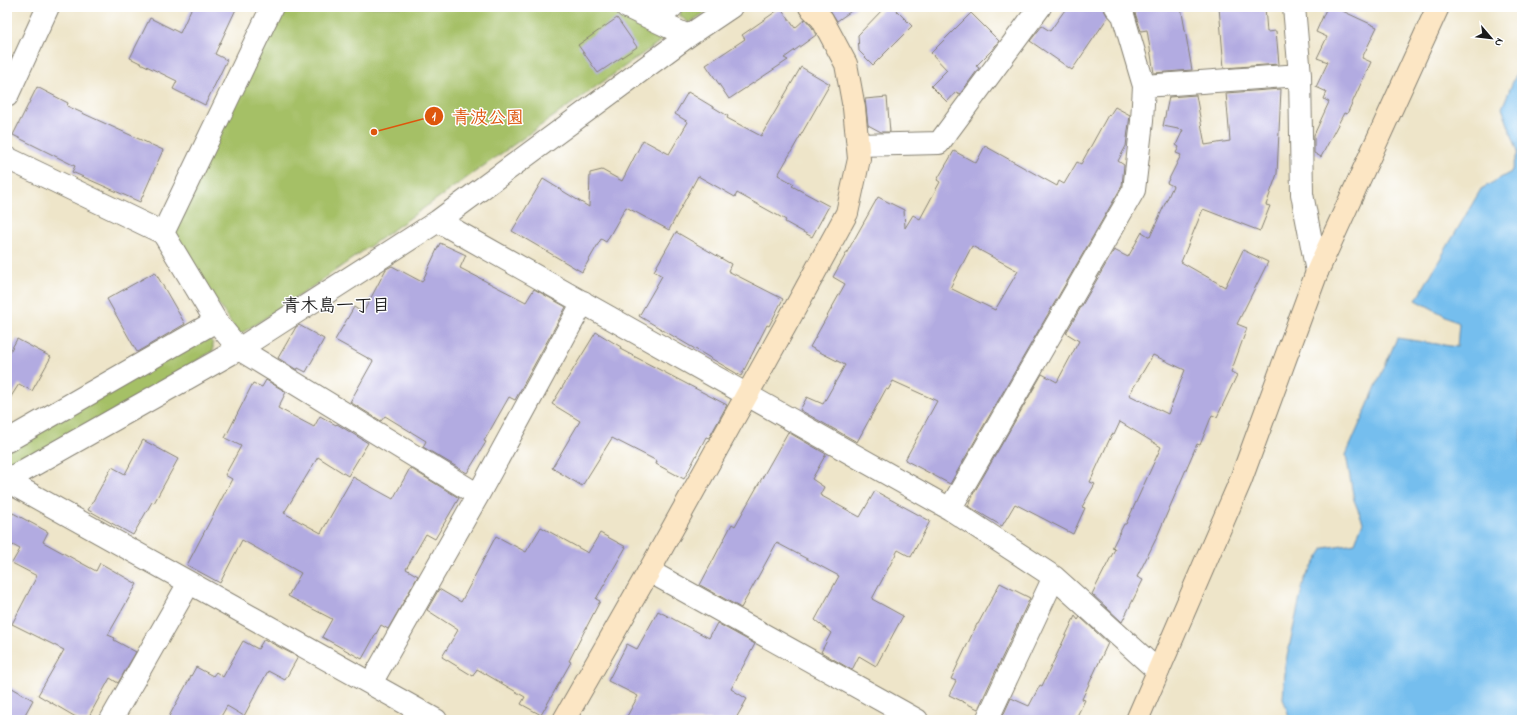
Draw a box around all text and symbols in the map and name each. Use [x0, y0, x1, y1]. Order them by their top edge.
north arrow [1471, 18, 1511, 58]
text: N [1490, 35, 1508, 49]
callout: 青波公園 [424, 101, 532, 131]
text: 青波公園 [452, 106, 524, 132]
text: 1 [432, 108, 436, 126]
district label: 青木島一丁目 [282, 294, 390, 320]

